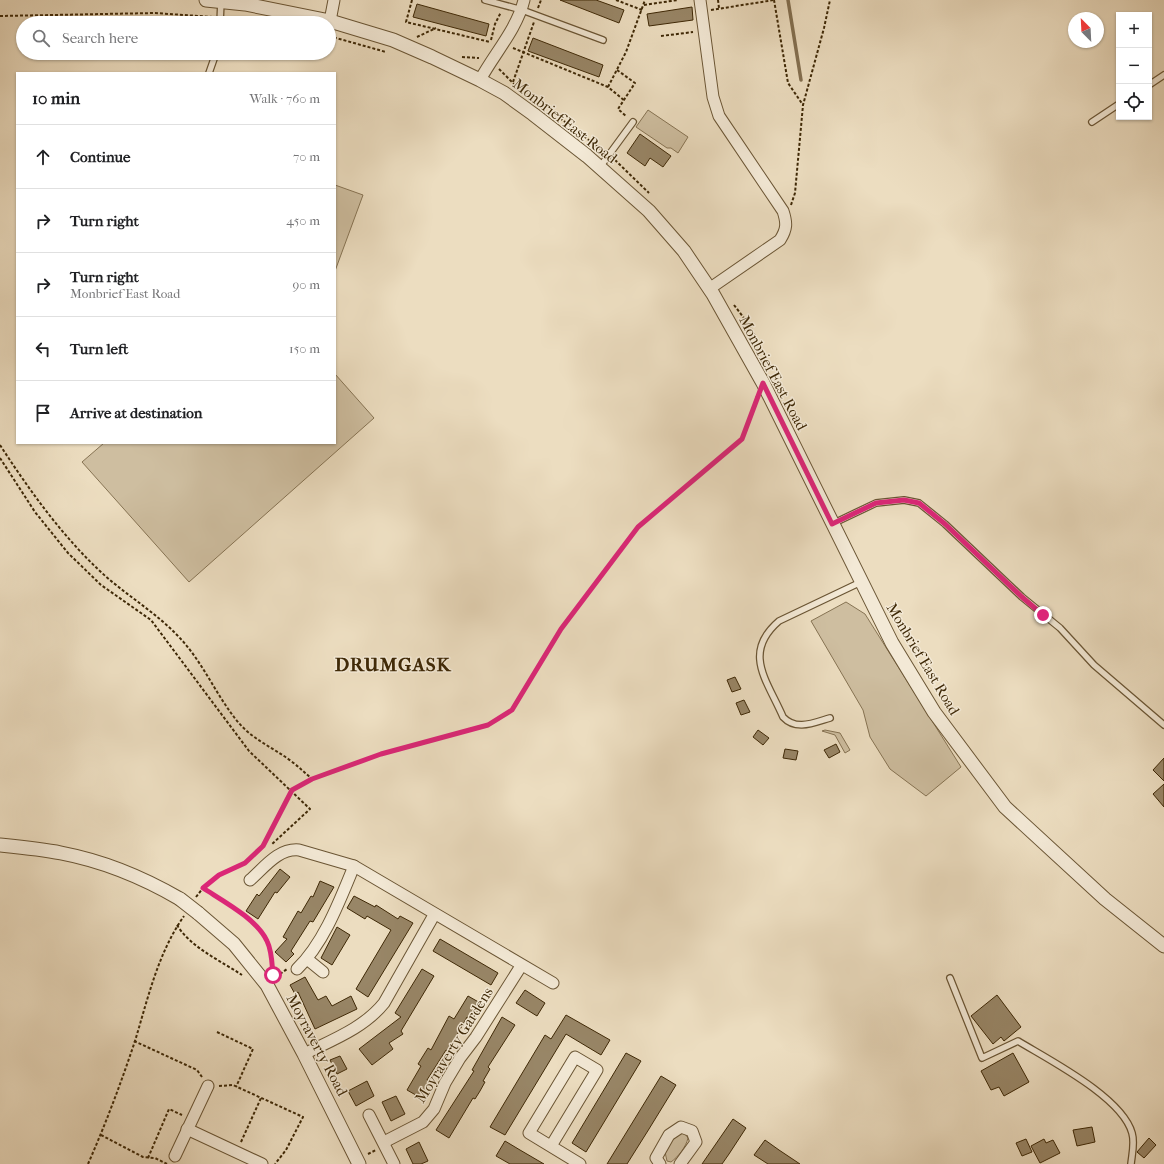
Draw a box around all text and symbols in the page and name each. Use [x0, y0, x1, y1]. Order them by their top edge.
north arrow [1068, 12, 1104, 48]
map controls [1116, 12, 1152, 120]
button: + [1116, 12, 1152, 48]
search box [16, 16, 336, 60]
icon: search [30, 27, 52, 49]
text: Search here [62, 29, 138, 47]
button: − [1116, 48, 1152, 84]
street label: Monbrief East Road [509, 75, 621, 168]
button: locate [1116, 84, 1152, 120]
text: 10 min [32, 88, 80, 108]
text: Walk · 760 m [250, 91, 320, 106]
icon: ahead [32, 146, 54, 168]
text: Continue [70, 148, 130, 166]
text: 70 m [293, 149, 320, 164]
icon: right [32, 210, 54, 232]
text: Turn right [70, 212, 139, 230]
text: 450 m [286, 213, 320, 228]
text: Turn right [70, 268, 139, 286]
icon: right [32, 274, 54, 296]
text: 90 m [292, 277, 320, 292]
text: Monbrief East Road [70, 286, 180, 301]
street label: Monbrief East Road [735, 313, 811, 434]
icon: left [32, 338, 54, 360]
text: Turn left [70, 340, 128, 358]
text: 150 m [289, 341, 320, 356]
icon: arrive [32, 402, 54, 424]
text: Arrive at destination [70, 404, 202, 422]
street label: Monbrief East Road [883, 600, 964, 719]
route end [1034, 606, 1052, 624]
district label: DRUMGASK [335, 654, 452, 676]
route start [264, 966, 282, 984]
street label: Moyraverty Gardens [411, 983, 497, 1106]
street label: Moyraverty Road [283, 991, 352, 1100]

